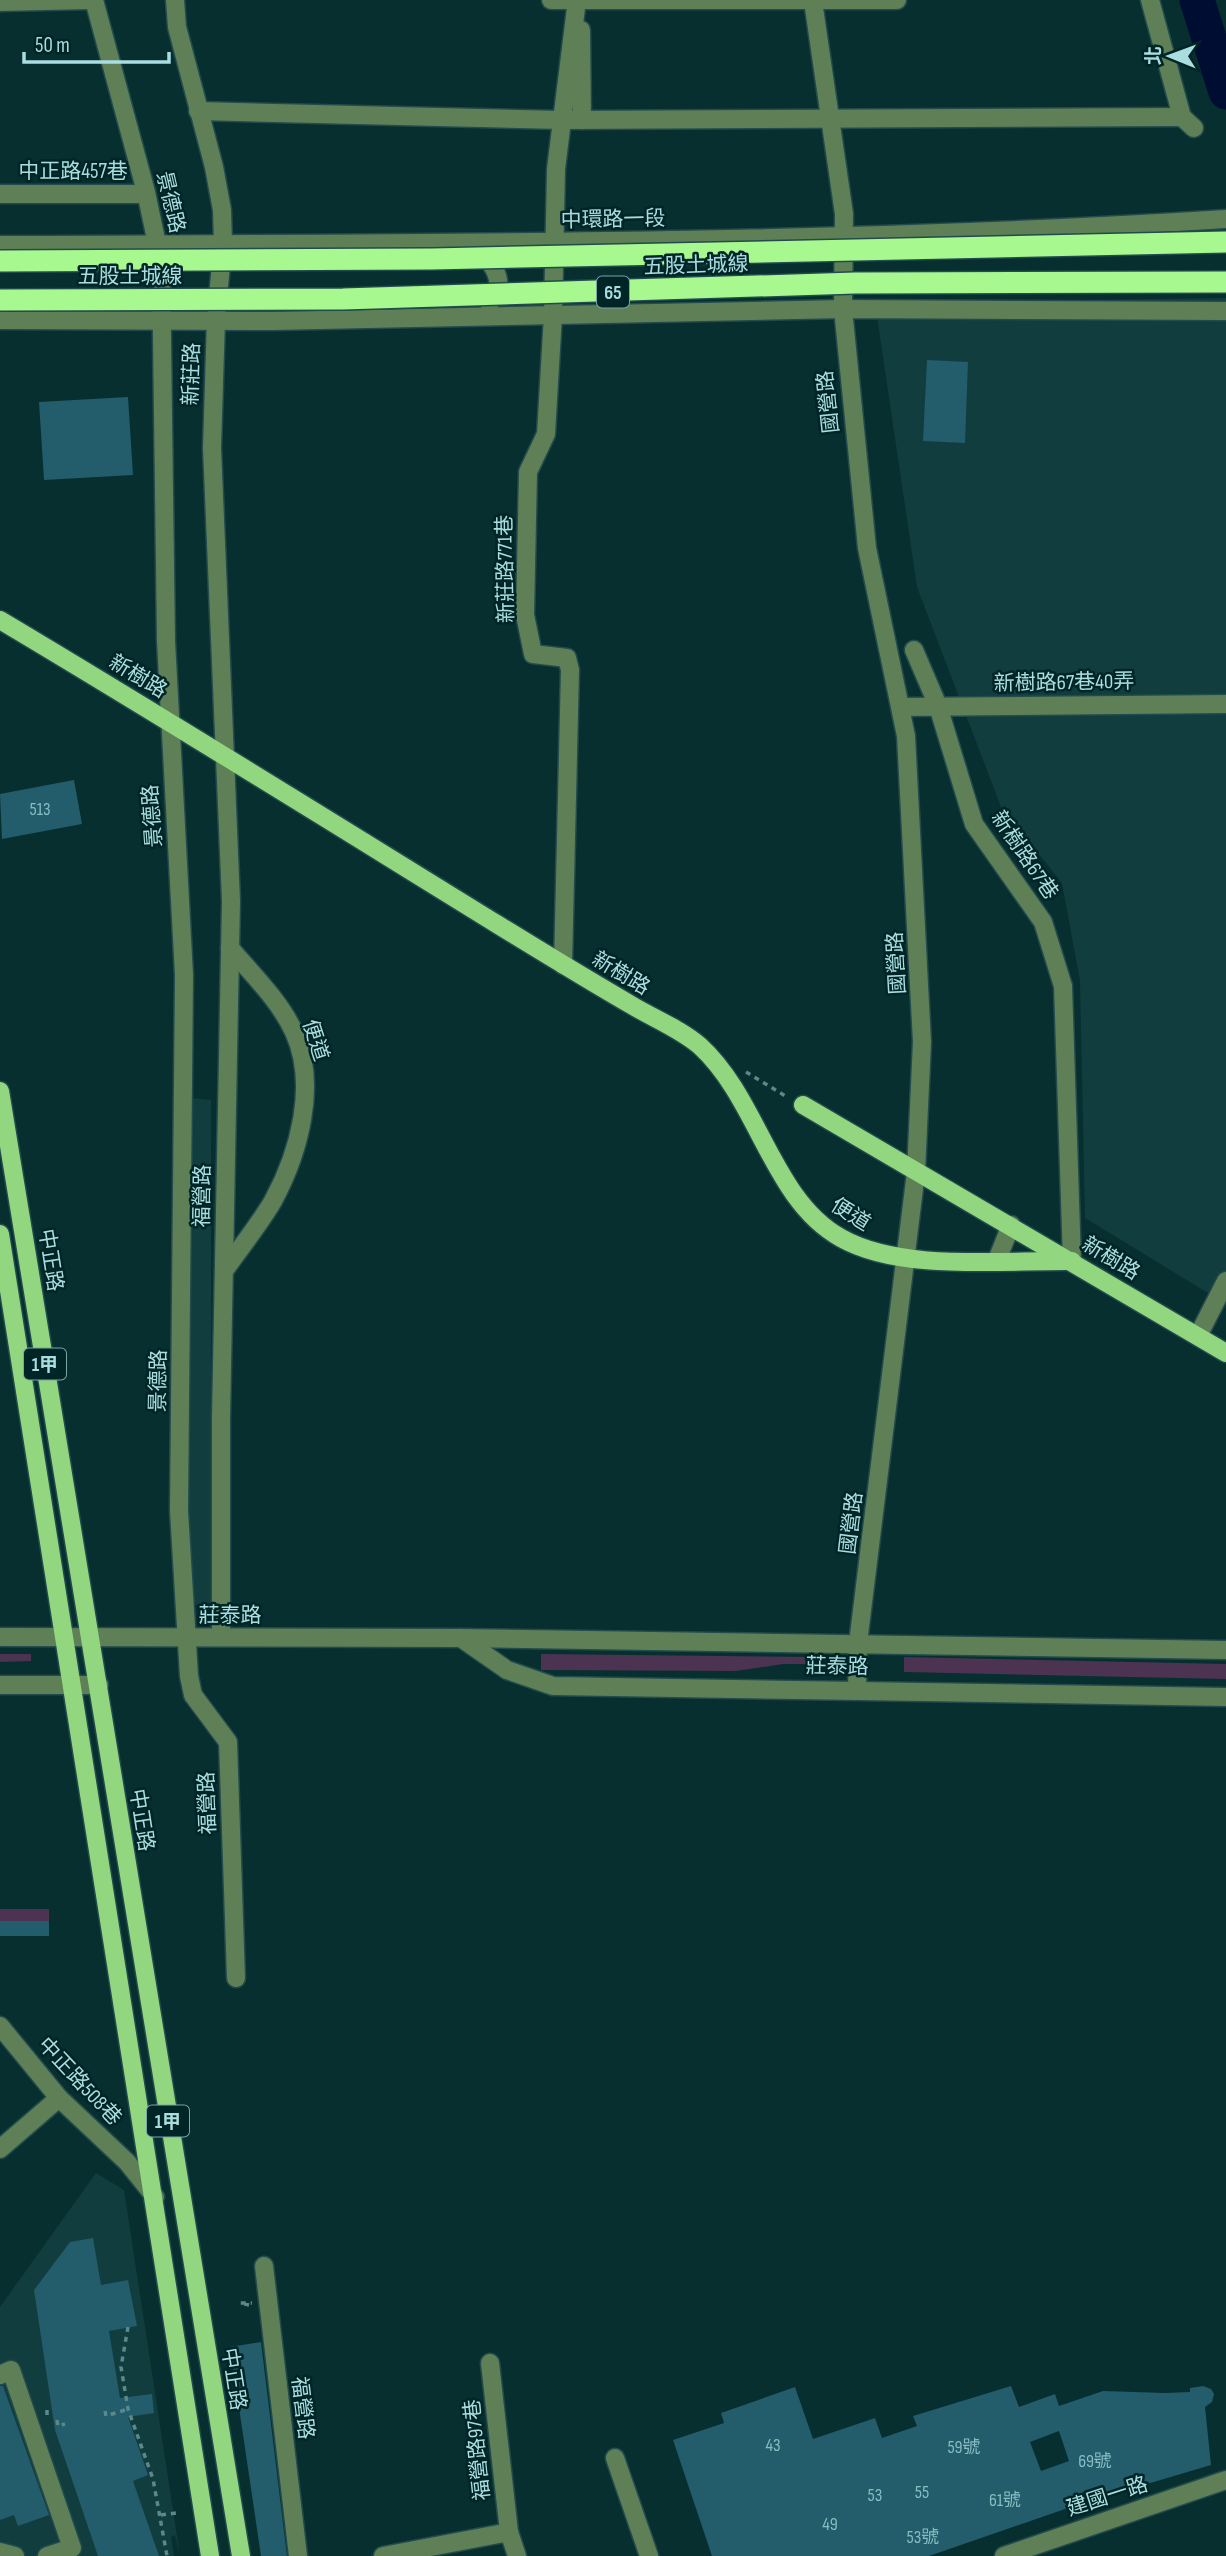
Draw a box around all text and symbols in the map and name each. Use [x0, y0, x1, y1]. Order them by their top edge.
scale bar [24, 21, 170, 65]
north arrow [1135, 21, 1205, 91]
text: 50 m [35, 33, 70, 58]
text: 北 [1143, 46, 1166, 65]
street label: 中正路457巷 [18, 159, 128, 184]
street label: 景德路 [151, 169, 190, 236]
street label: 中環路一段 [560, 206, 666, 233]
street label: 五股土城線 [643, 251, 749, 280]
street label: 五股土城線 [78, 264, 183, 289]
road number: 65 [597, 276, 629, 308]
street label: 新莊路 [178, 342, 205, 406]
street label: 國營路 [813, 369, 844, 435]
street label: 新莊路771巷 [492, 515, 519, 623]
street label: 新樹路 [104, 649, 171, 703]
street label: 新樹路67巷40弄 [993, 669, 1135, 696]
street label: 景德路 [138, 784, 167, 848]
house number: 513 [29, 799, 51, 820]
street label: 新樹路67巷 [986, 806, 1063, 904]
street label: 國營路 [882, 931, 911, 995]
street label: 新樹路 [587, 946, 654, 1000]
street label: 便道 [297, 1016, 334, 1064]
street label: 福營路 [189, 1164, 216, 1228]
street label: 便道 [826, 1193, 875, 1236]
street label: 中正路 [33, 1227, 68, 1293]
street label: 新樹路 [1077, 1231, 1144, 1285]
road number: 1甲 [24, 1348, 66, 1380]
street label: 景德路 [145, 1349, 172, 1413]
street label: 國營路 [835, 1490, 868, 1556]
street label: 莊泰路 [199, 1603, 262, 1628]
street label: 莊泰路 [805, 1653, 869, 1680]
street label: 福營路 [194, 1771, 221, 1835]
street label: 中正路 [124, 1787, 159, 1853]
street label: 中正路508巷 [33, 2032, 127, 2130]
road number: 1甲 [147, 2106, 189, 2136]
street label: 中正路 [216, 2346, 251, 2412]
street label: 福營路 [286, 2375, 319, 2441]
street label: 福營路97巷 [460, 2398, 495, 2502]
house number: 43 [765, 2435, 781, 2456]
house number: 59號 [947, 2437, 981, 2458]
house number: 69號 [1078, 2451, 1112, 2472]
street label: 建國一路 [1063, 2472, 1151, 2521]
house number: 55 [915, 2482, 929, 2503]
house number: 53 [868, 2485, 882, 2506]
house number: 61號 [989, 2490, 1021, 2511]
house number: 49 [822, 2514, 838, 2535]
house number: 53號 [907, 2527, 939, 2548]

